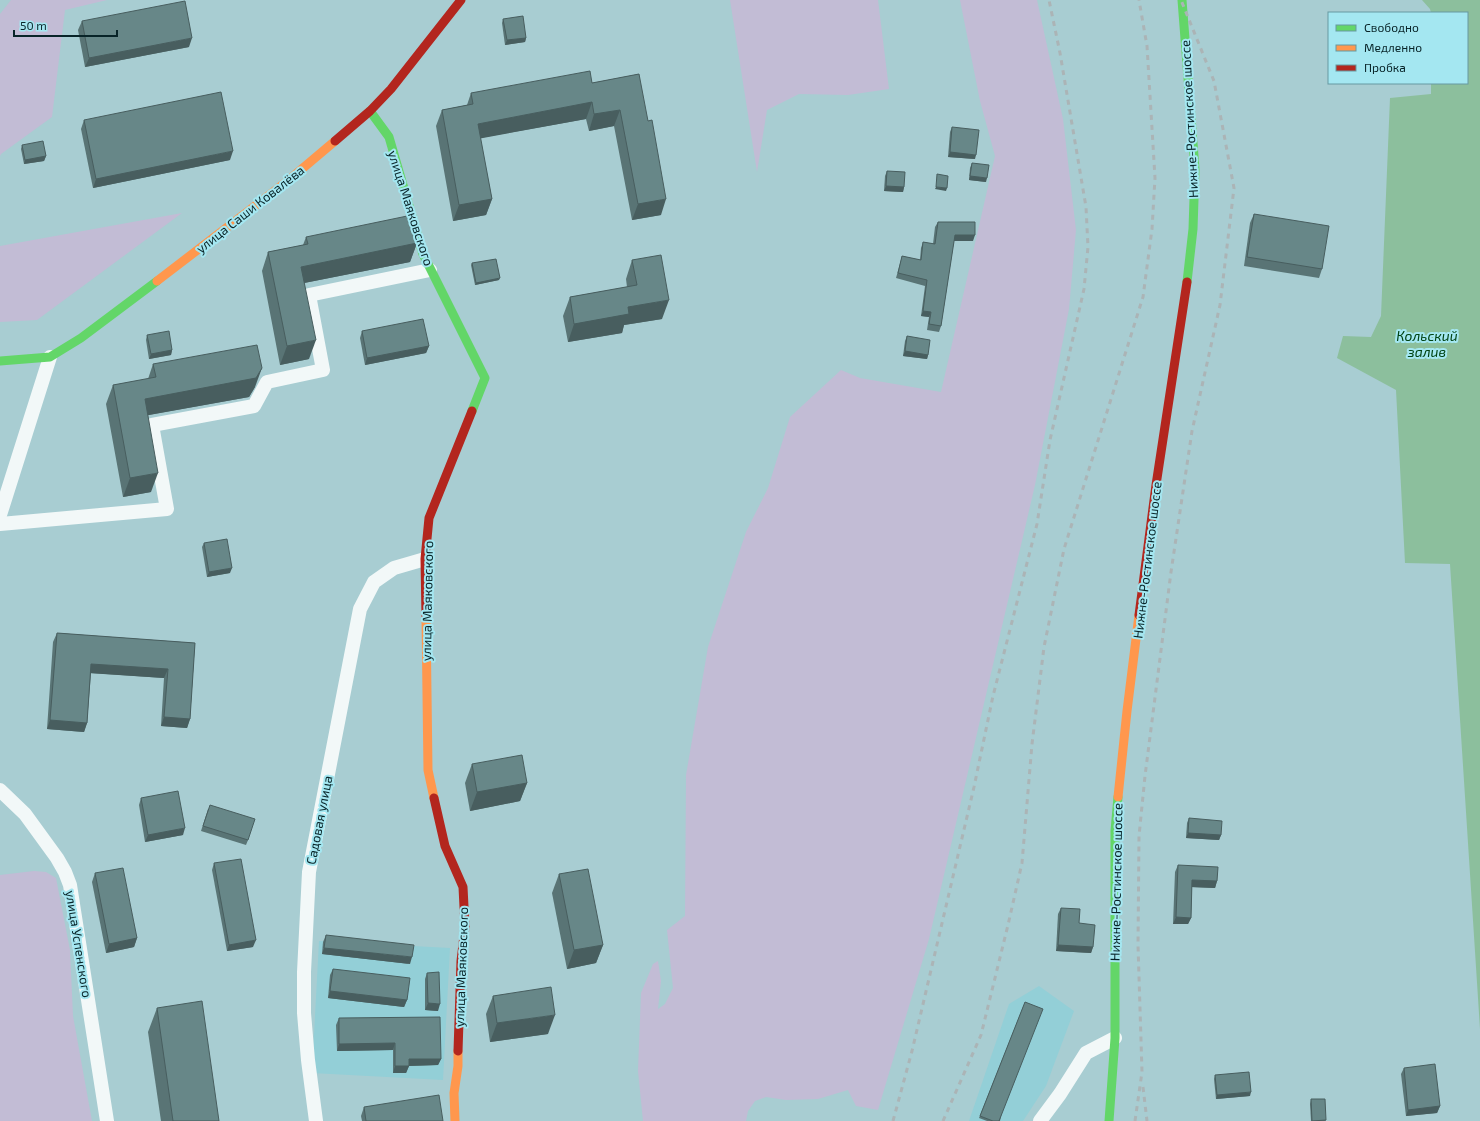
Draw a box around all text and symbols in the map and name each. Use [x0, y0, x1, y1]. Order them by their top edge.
scale bar [14, 12, 117, 38]
legend [1328, 12, 1468, 84]
text: 50 m [20, 18, 47, 32]
text: Свободно [1364, 20, 1419, 34]
street label: Нижне-Ростинское шоссе [1177, 40, 1201, 198]
text: Медленно [1364, 40, 1422, 54]
text: Пробка [1364, 60, 1406, 74]
street label: улица Маяковского [385, 148, 437, 268]
street label: улица Саши Ковалёва [193, 162, 307, 256]
water label: Кольский залив [1396, 327, 1458, 360]
street label: Нижне-Ростинское шоссе [1129, 481, 1165, 639]
street label: улица Маяковского [418, 541, 436, 661]
street label: Садовая улица [303, 774, 335, 866]
street label: Нижне-Ростинское шоссе [1107, 803, 1125, 961]
street label: улица Успенского [63, 889, 95, 999]
street label: улица Маяковского [451, 907, 471, 1027]

